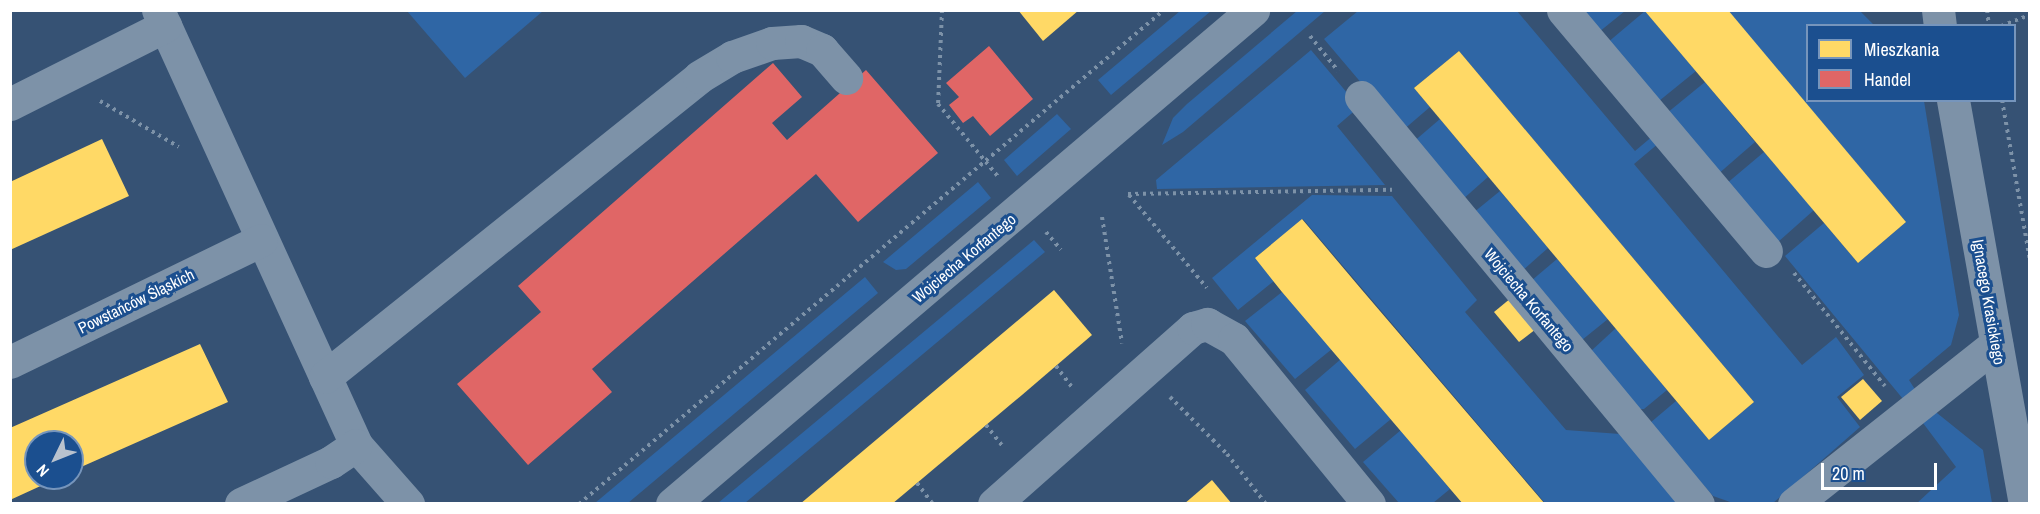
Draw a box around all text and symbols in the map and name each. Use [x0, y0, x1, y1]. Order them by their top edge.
legend [1806, 24, 2016, 102]
text: Mieszkania [1864, 37, 1939, 62]
text: Handel [1864, 67, 1911, 92]
street label: Wojciecha Korfantego [908, 209, 1020, 307]
street label: Ignacego Krasickiego [1969, 238, 2009, 366]
street label: Wojciecha Korfantego [1480, 244, 1578, 356]
street label: Powstańców Śląskich [75, 265, 197, 337]
north arrow [24, 430, 84, 490]
scale bar [1824, 451, 1940, 489]
text: N [31, 460, 54, 482]
text: 20 m [1832, 461, 1865, 486]

